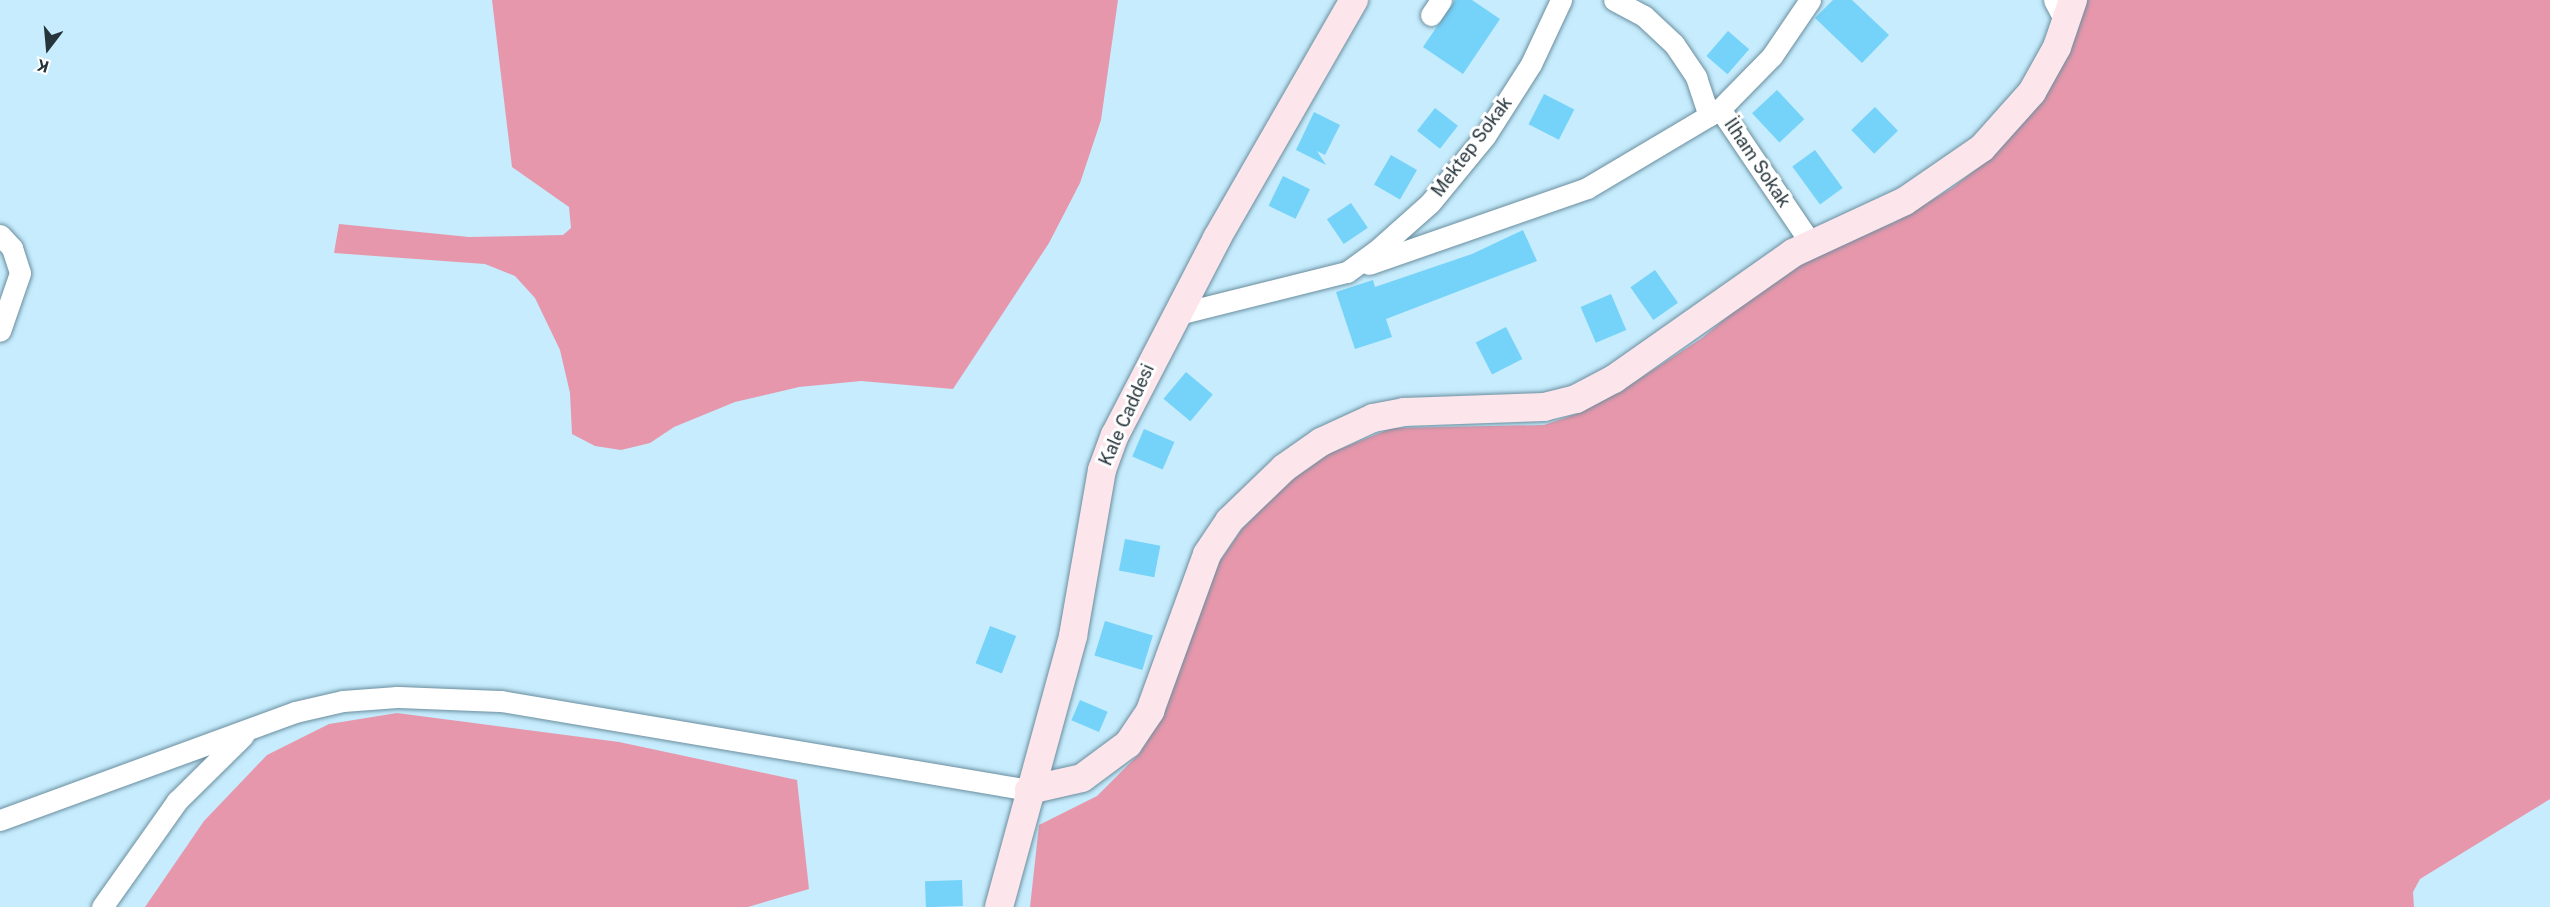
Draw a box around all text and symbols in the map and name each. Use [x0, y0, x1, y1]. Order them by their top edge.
north arrow [18, 18, 78, 78]
text: K [35, 55, 51, 77]
street label: Mektep Sokak [1427, 93, 1517, 201]
street label: İlham Sokak [1719, 114, 1795, 212]
street label: Kale Caddesi [1095, 361, 1159, 469]

